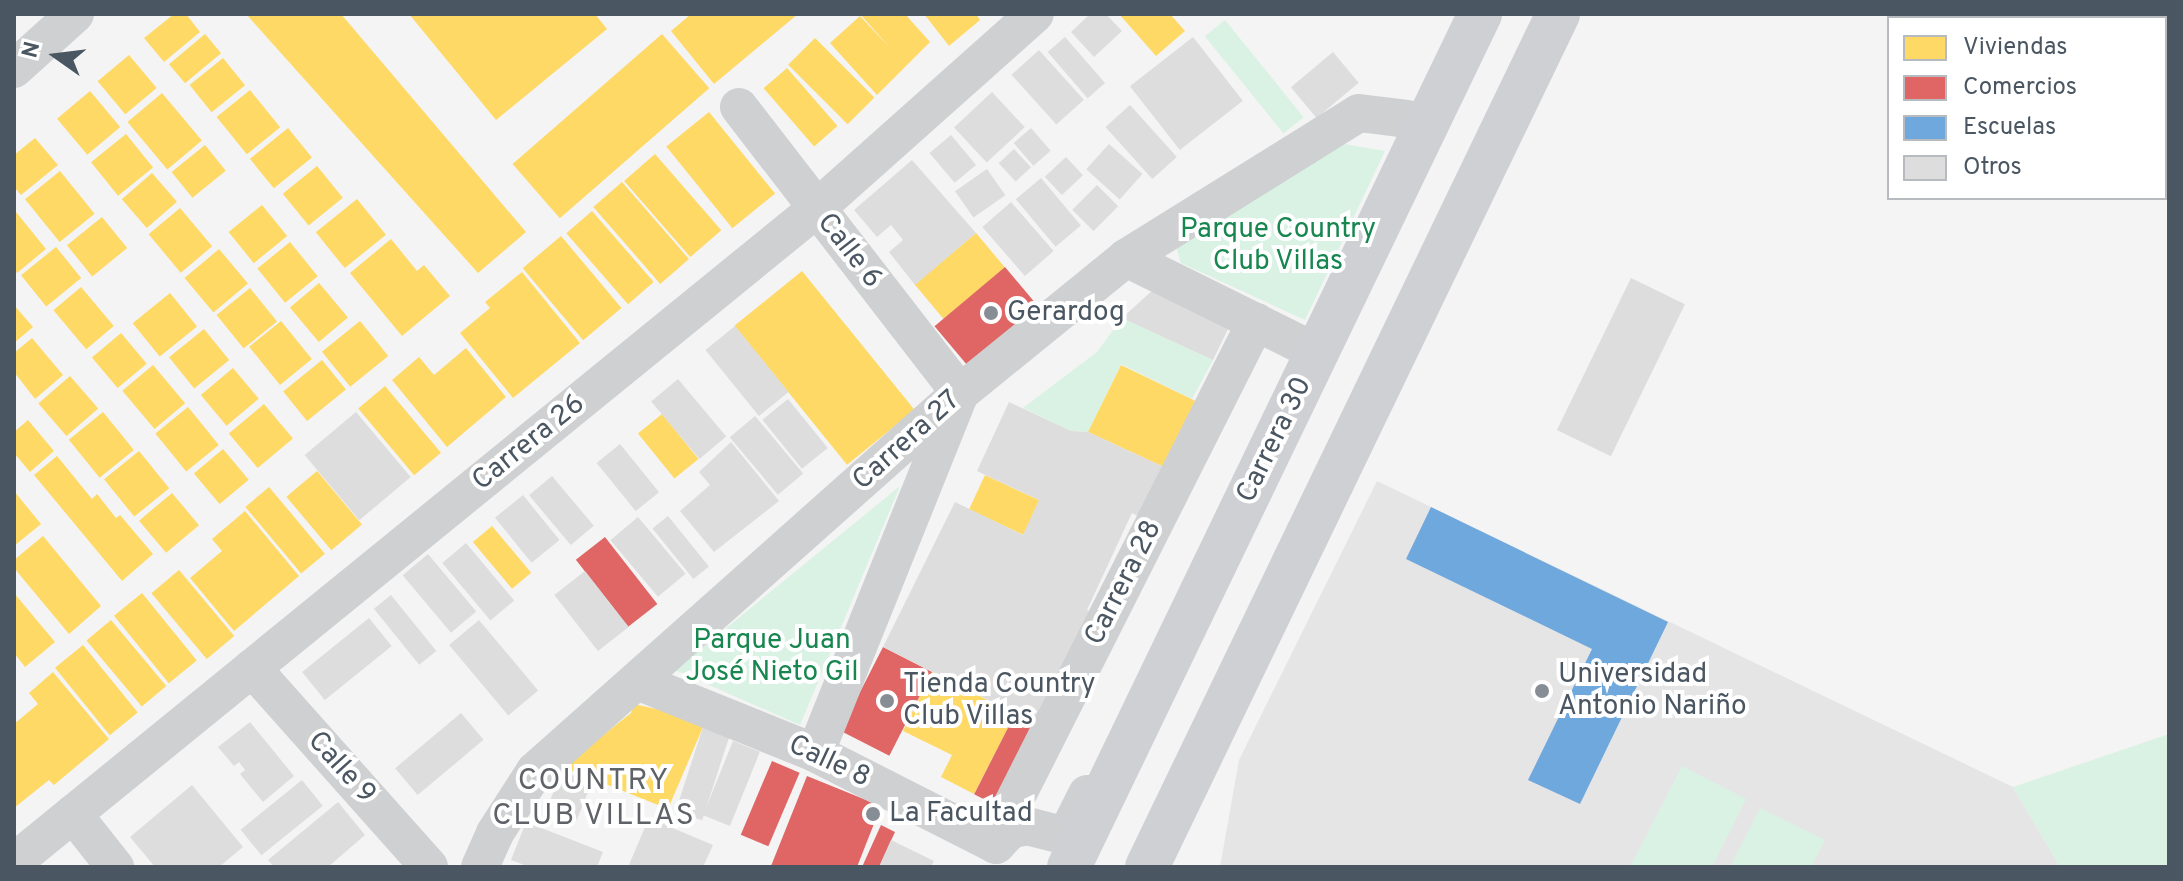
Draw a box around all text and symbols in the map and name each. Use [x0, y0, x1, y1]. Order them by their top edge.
north arrow [16, 16, 96, 96]
legend [1887, 16, 2167, 200]
text: Viviendas [1963, 33, 2068, 63]
text: N [17, 39, 47, 61]
text: Comercios [1963, 73, 2077, 103]
text: Escuelas [1963, 113, 2056, 143]
text: Otros [1963, 153, 2022, 183]
street label: Calle 6 [809, 207, 889, 295]
park label: Parque Country Club Villas [1180, 213, 1376, 279]
place label: Gerardog [1007, 296, 1125, 330]
marker: Gerardog [982, 304, 1000, 322]
street label: Carrera 30 [1230, 372, 1320, 508]
street label: Carrera 27 [846, 384, 968, 498]
street label: Carrera 26 [466, 387, 592, 499]
street label: Carrera 28 [1078, 515, 1170, 651]
park label: Parque Juan José Nieto Gil [685, 624, 859, 690]
place label: Universidad Antonio Nariño [1558, 658, 1747, 724]
place label: Tienda Country Club Villas [903, 668, 1096, 734]
marker: Universidad Antonio Nariño [1533, 682, 1551, 700]
marker: Tienda Country Club Villas [878, 692, 896, 710]
street label: Calle 9 [300, 725, 382, 811]
street label: Calle 8 [783, 729, 875, 795]
district label: COUNTRY CLUB VILLAS [492, 764, 696, 834]
place label: La Facultad [889, 797, 1033, 831]
marker: La Facultad [864, 805, 882, 823]

